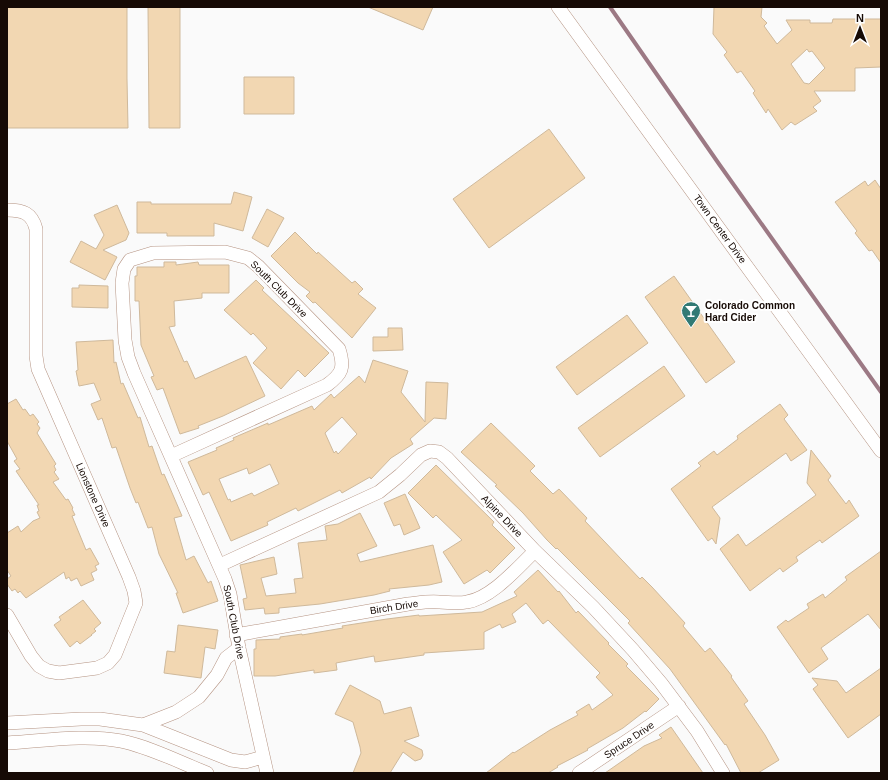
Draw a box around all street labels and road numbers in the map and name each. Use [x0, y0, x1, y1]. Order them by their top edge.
street label: Town Center Drive [691, 192, 749, 266]
street label: South Club Drive [248, 258, 310, 320]
street label: Lionstone Drive [74, 461, 112, 529]
street label: Alpine Drive [479, 493, 525, 540]
street label: South Club Drive [221, 584, 247, 661]
street label: Birch Drive [369, 598, 419, 616]
street label: Spruce Drive [602, 719, 656, 761]

